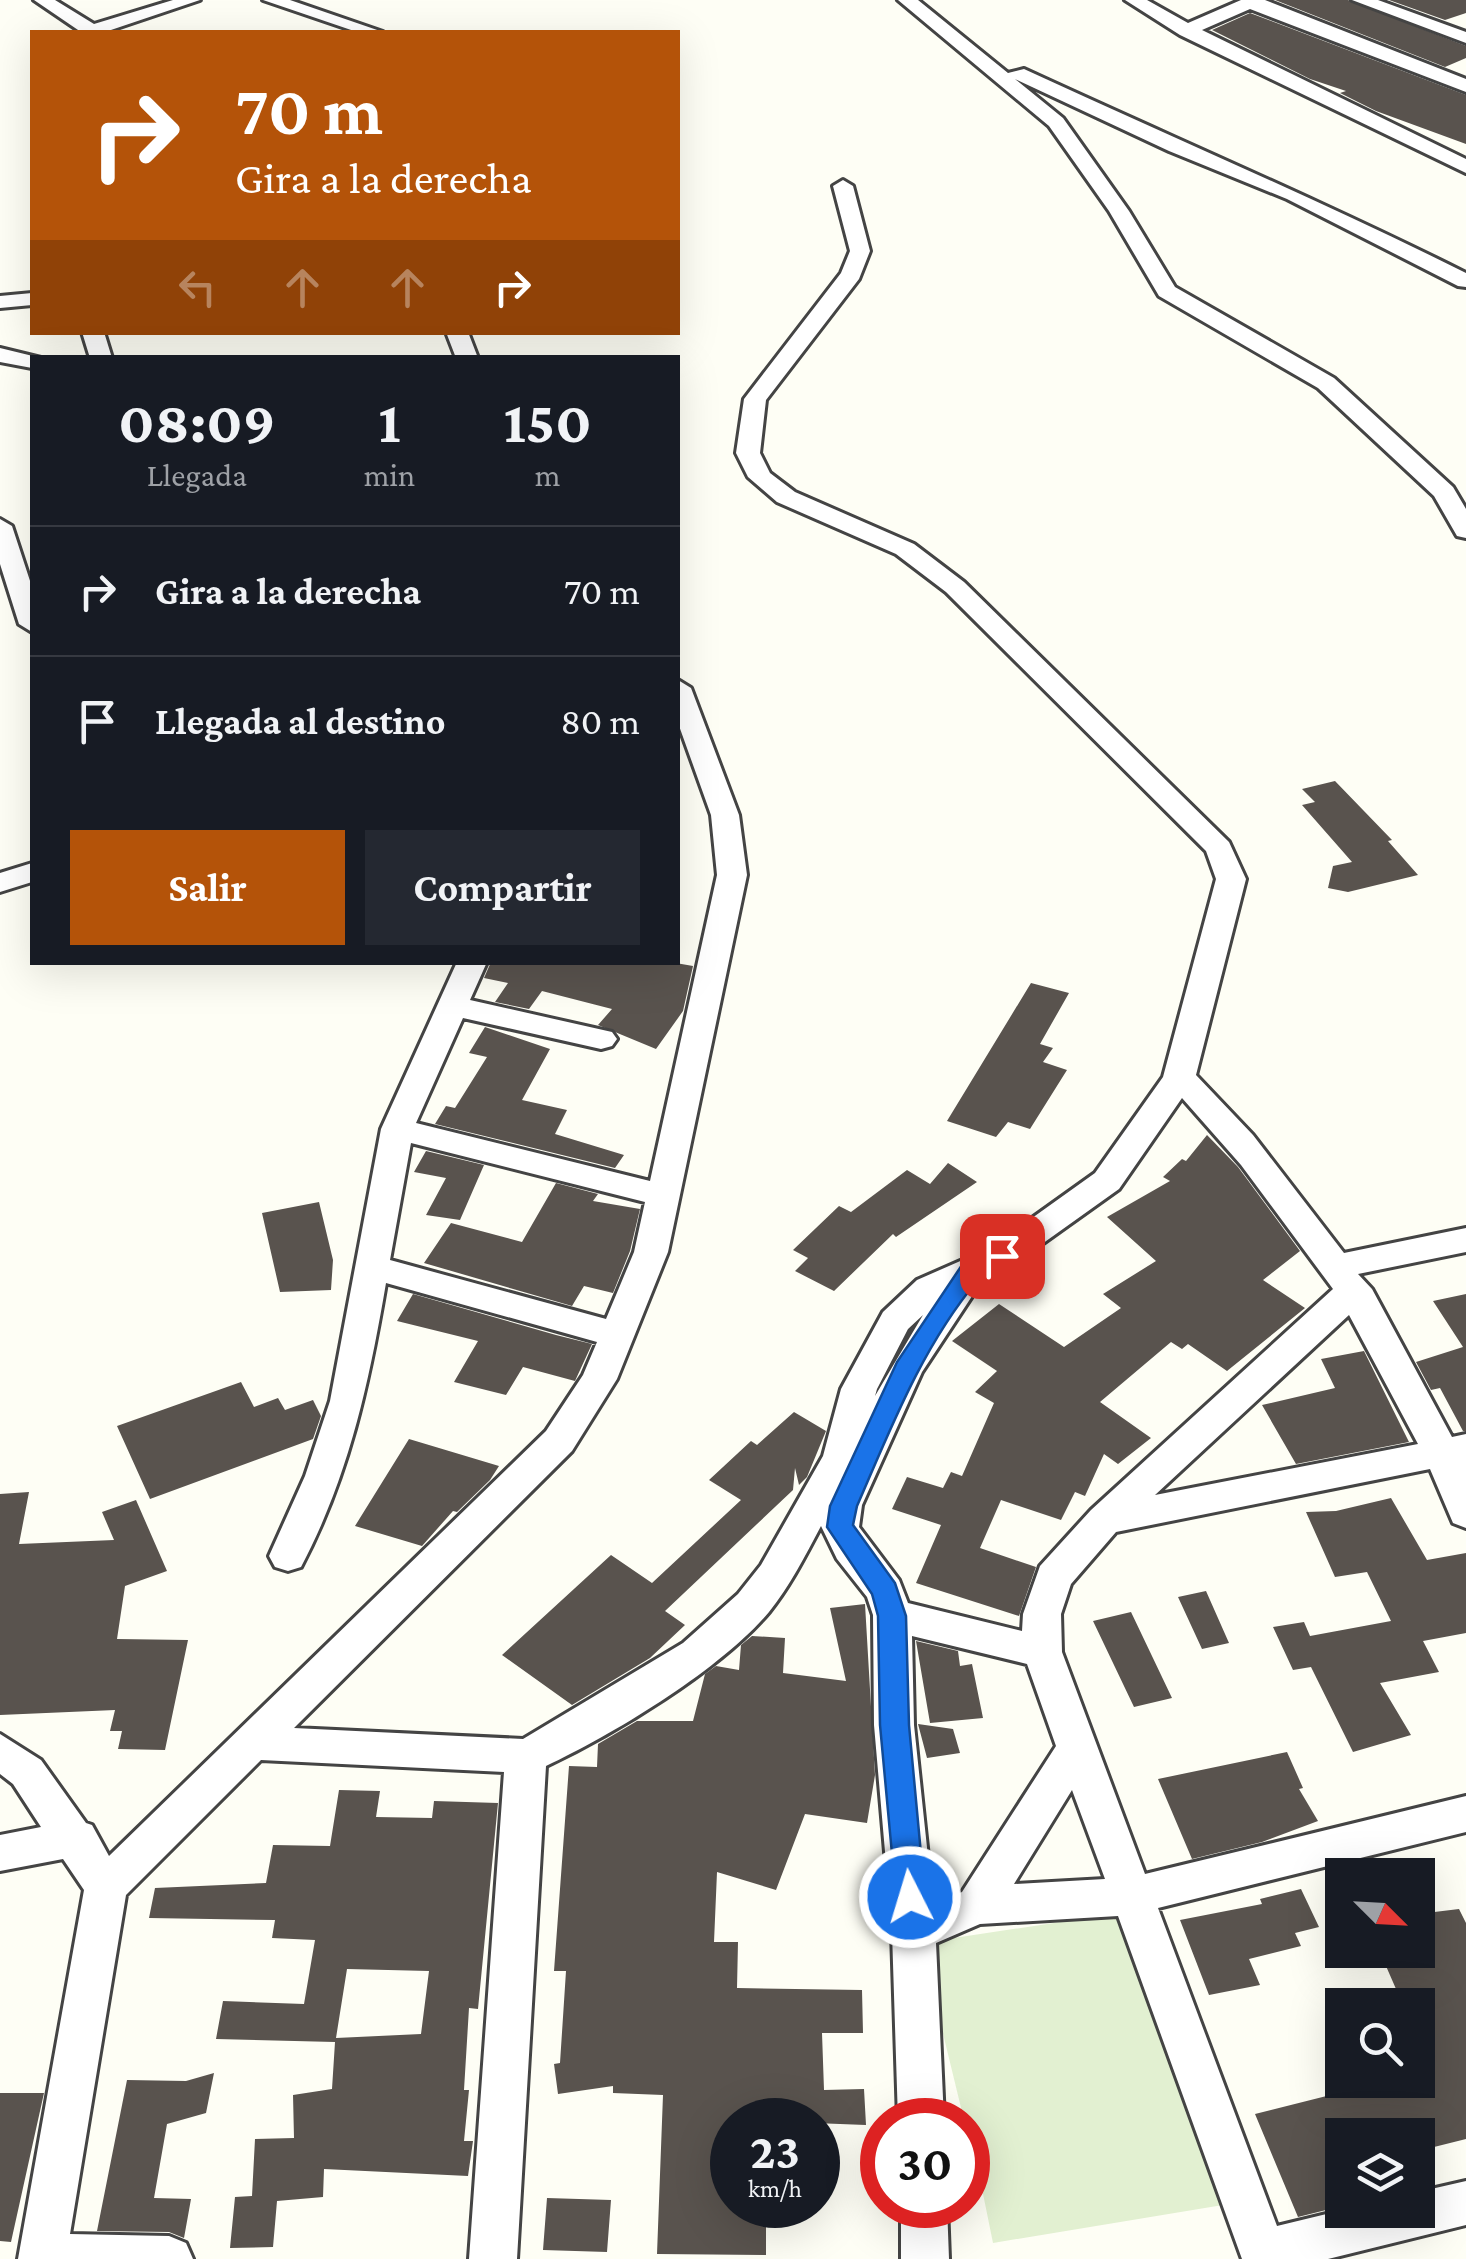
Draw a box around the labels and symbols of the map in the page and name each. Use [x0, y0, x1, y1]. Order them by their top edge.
pin [960, 1214, 1045, 1299]
position arrow [858, 1845, 962, 1949]
north arrow [1325, 1858, 1435, 1968]
speed limit sign: 30 [860, 2098, 990, 2228]

